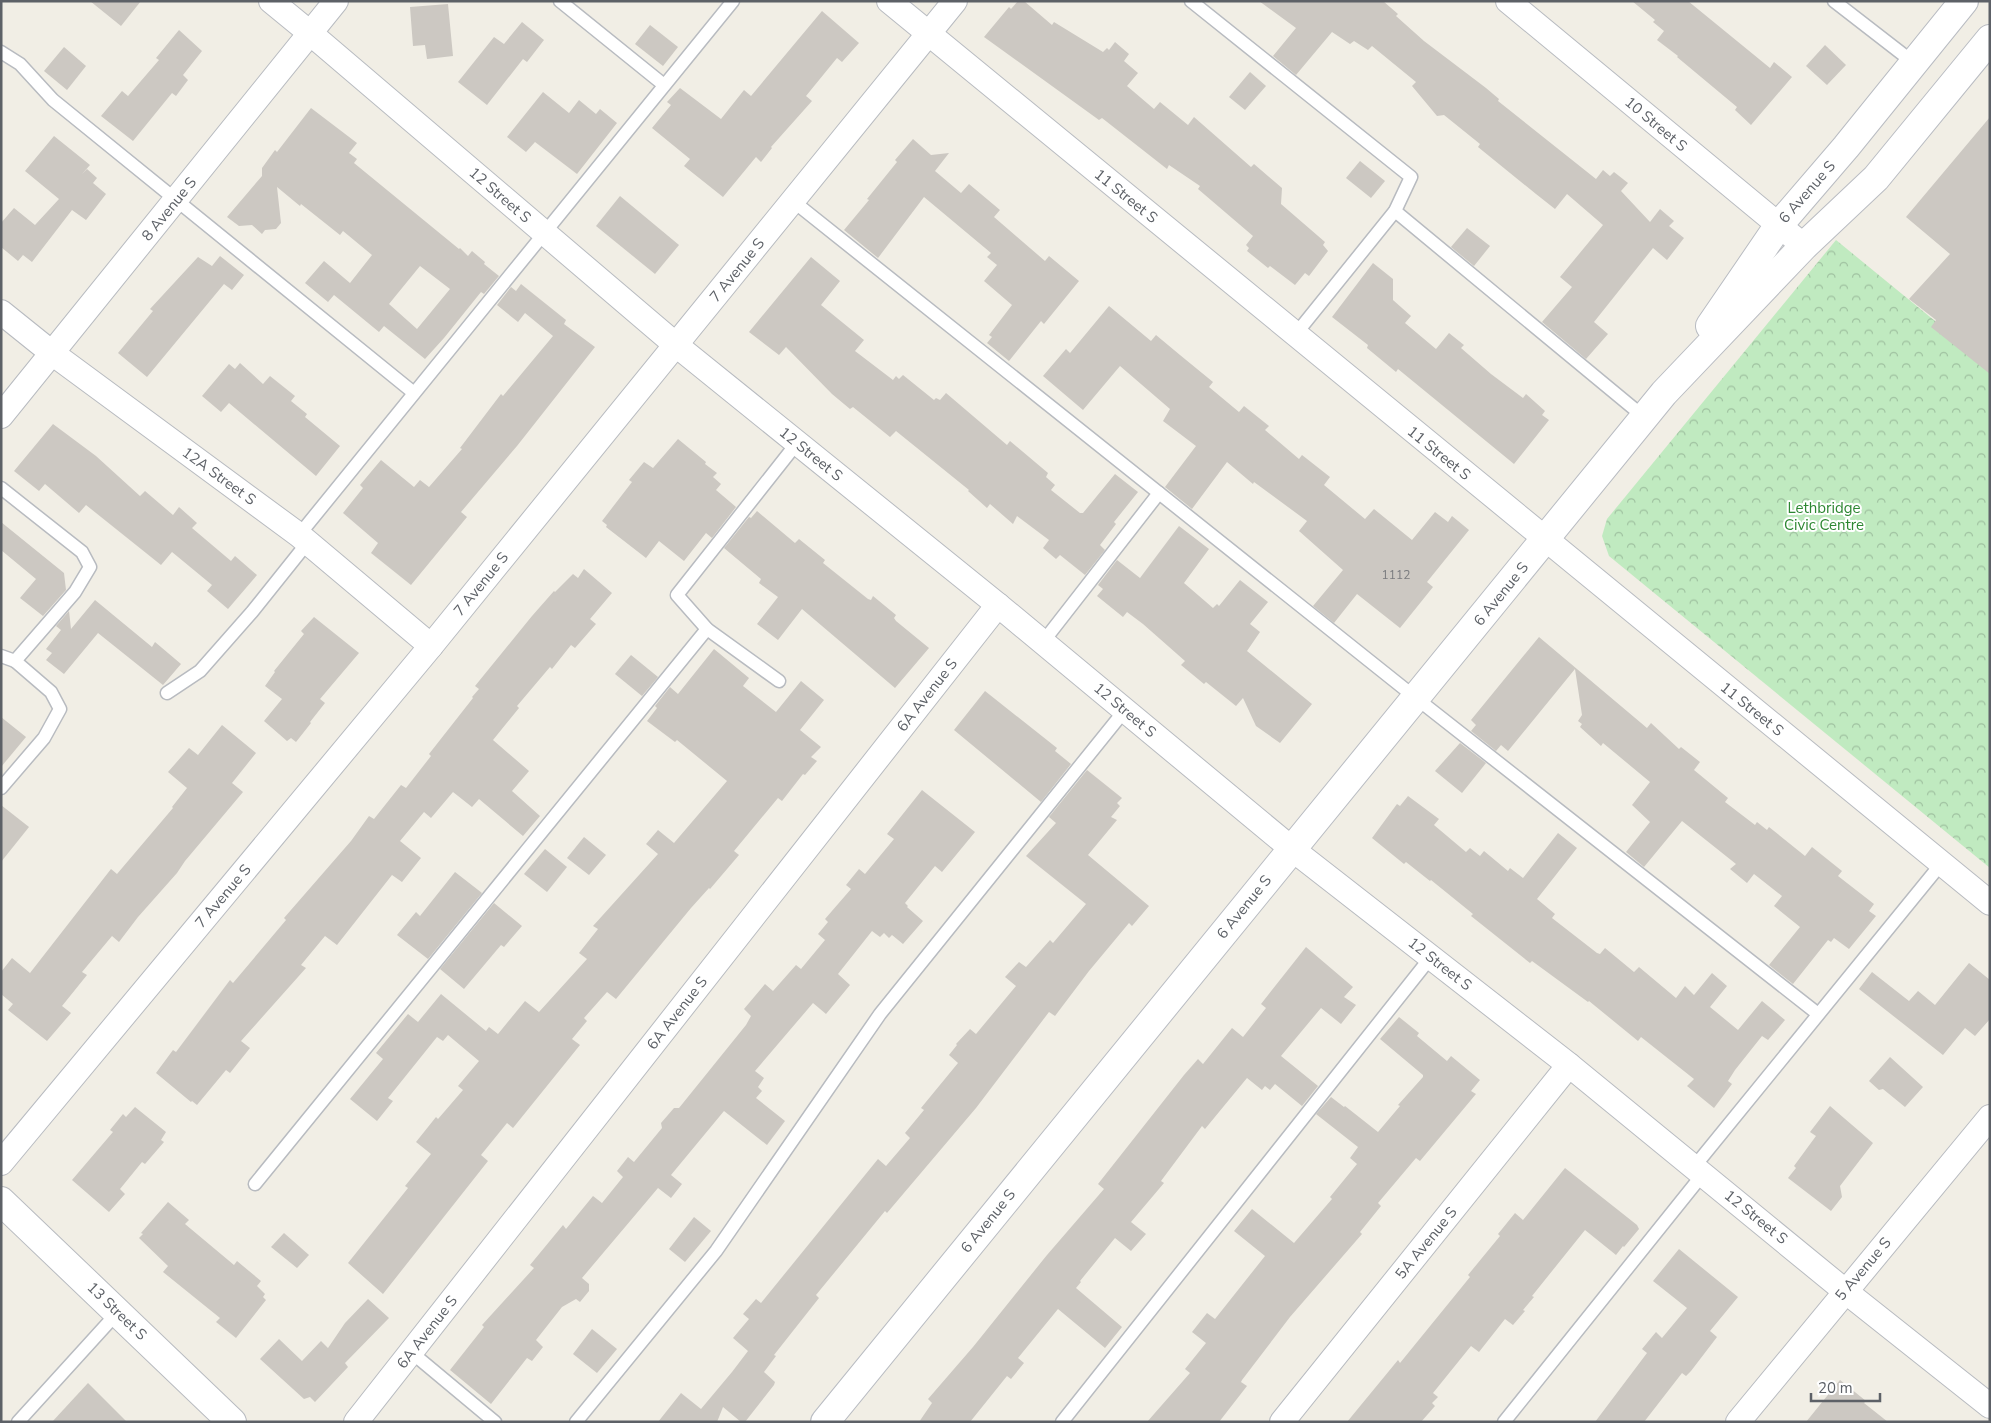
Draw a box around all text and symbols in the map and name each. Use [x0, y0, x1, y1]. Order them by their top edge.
street label: 10 Street S [1621, 92, 1691, 156]
street label: 6 Avenue S [1774, 156, 1840, 228]
street label: 12 Street S [465, 163, 535, 227]
street label: 11 Street S [1090, 164, 1162, 228]
street label: 8 Avenue S [137, 173, 201, 245]
street label: 7 Avenue S [705, 234, 769, 306]
street label: 11 Street S [1403, 421, 1475, 485]
street label: 12 Street S [775, 422, 847, 486]
street label: 12A Street S [178, 442, 260, 510]
park label: Lethbridge Civic Centre [1784, 498, 1864, 535]
street label: 7 Avenue S [449, 548, 513, 620]
street label: 6 Avenue S [1469, 558, 1533, 630]
house number: 1112 [1382, 567, 1410, 583]
street label: 6A Avenue S [892, 654, 962, 736]
street label: 11 Street S [1716, 677, 1788, 741]
street label: 12 Street S [1090, 678, 1160, 742]
street label: 7 Avenue S [191, 860, 255, 932]
street label: 6 Avenue S [1212, 871, 1276, 943]
street label: 12 Street S [1404, 933, 1476, 995]
street label: 6A Avenue S [642, 972, 712, 1054]
street label: 6 Avenue S [956, 1185, 1020, 1257]
street label: 12 Street S [1720, 1185, 1792, 1249]
street label: 5A Avenue S [1391, 1203, 1461, 1283]
street label: 5 Avenue S [1831, 1233, 1895, 1305]
street label: 13 Street S [83, 1277, 151, 1345]
street label: 6A Avenue S [392, 1291, 462, 1373]
scale bar [1811, 1370, 1880, 1402]
text: 20 m [1818, 1378, 1853, 1398]

